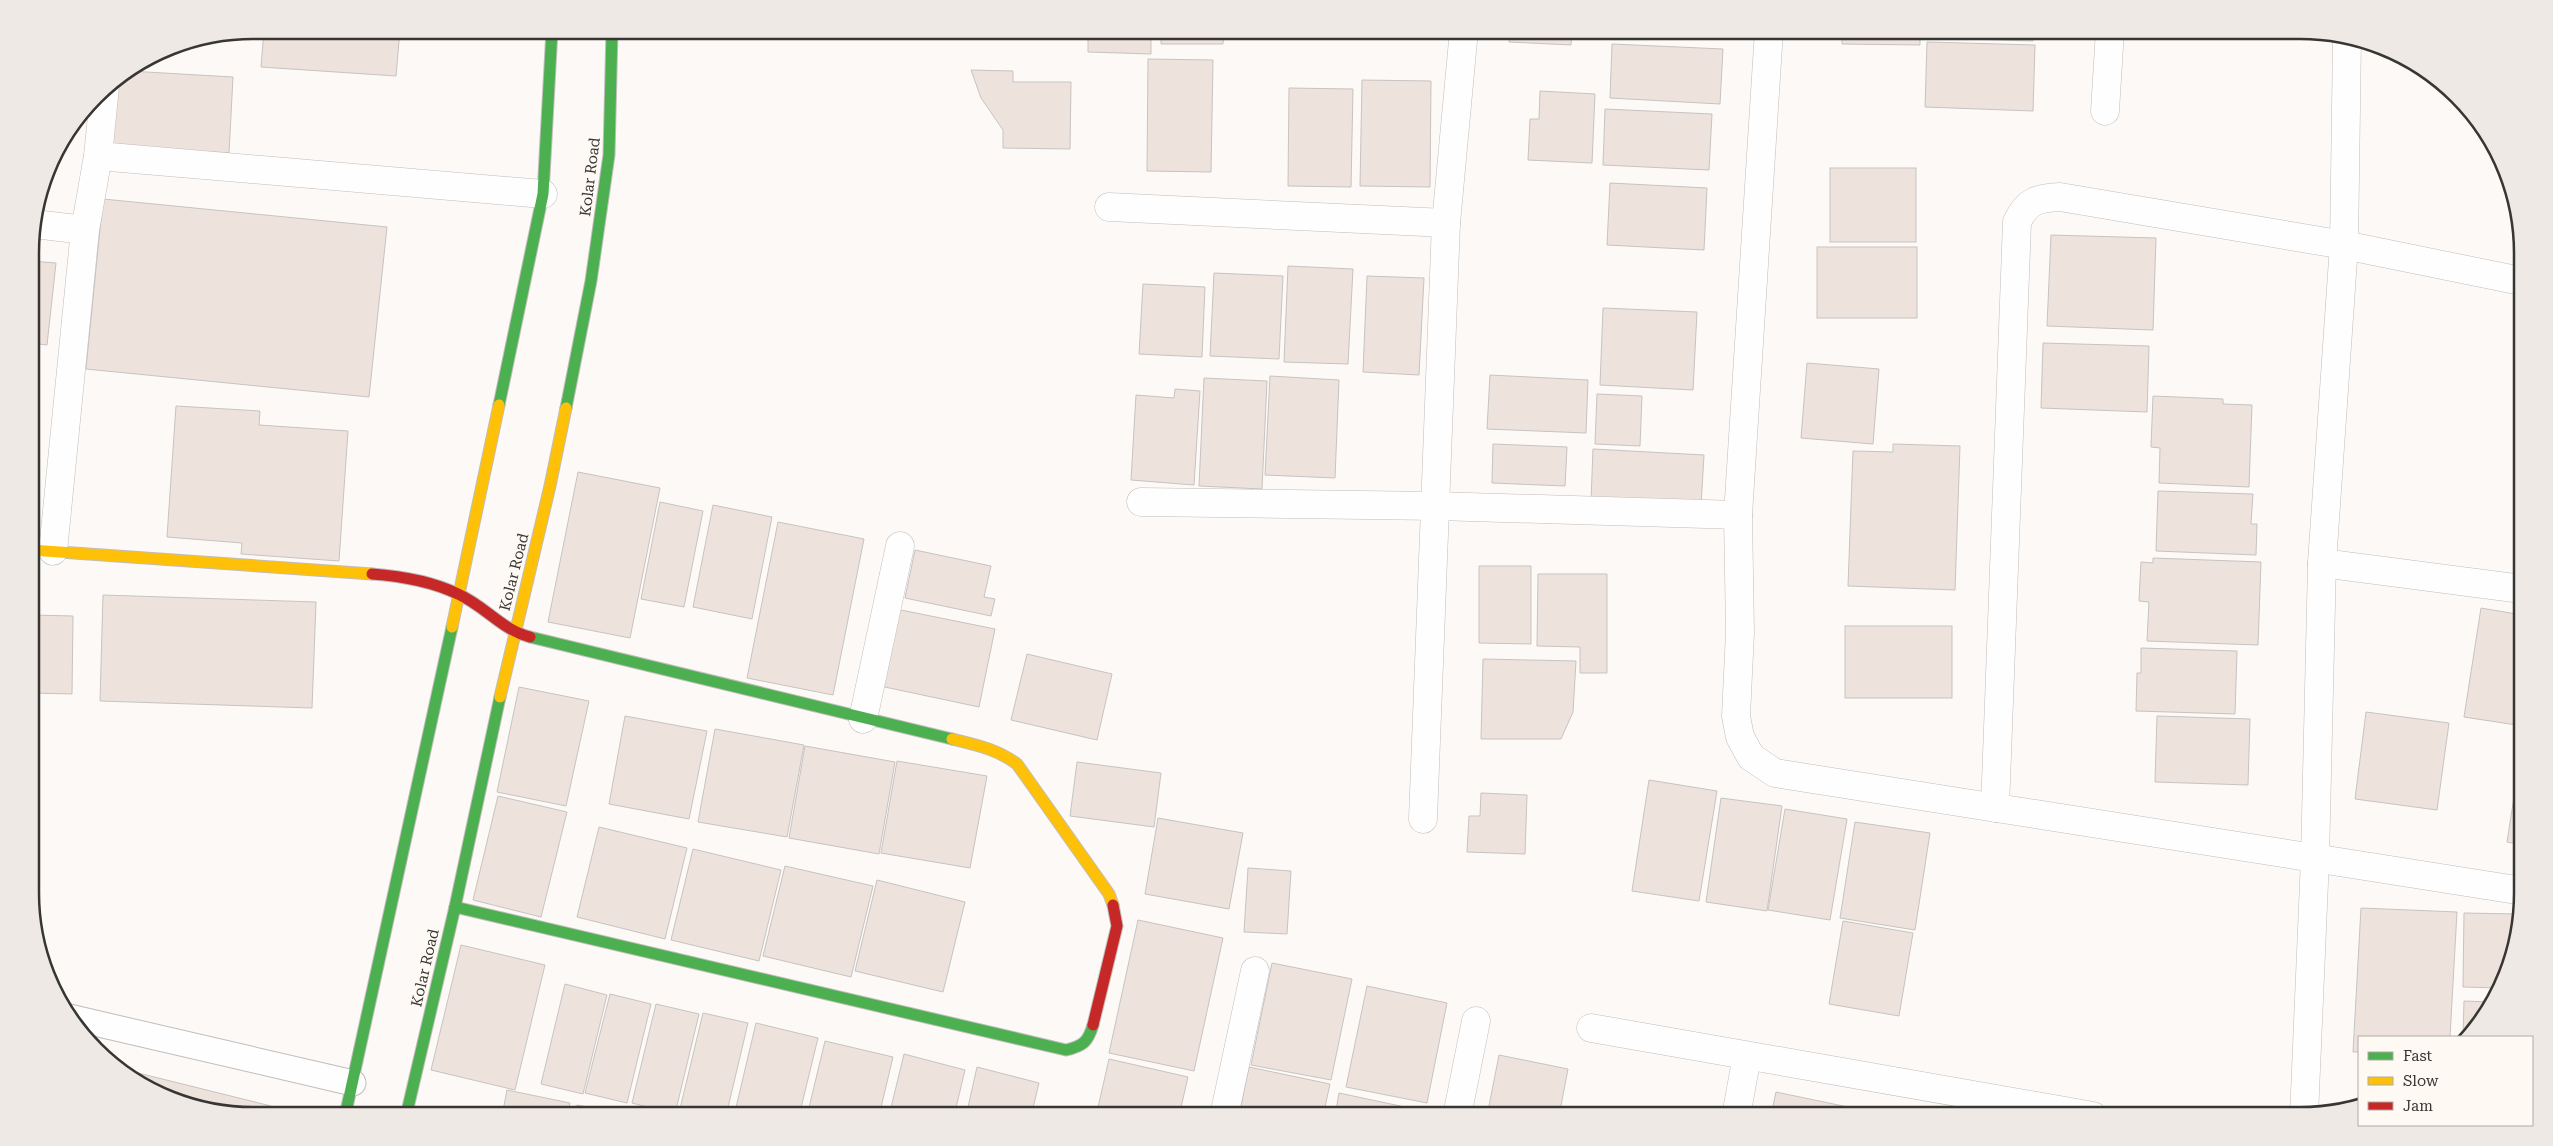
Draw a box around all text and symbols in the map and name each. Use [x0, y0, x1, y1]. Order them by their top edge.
street label: Kolar Road [576, 136, 604, 218]
street label: Kolar Road [496, 531, 532, 613]
street label: Kolar Road [407, 927, 443, 1009]
legend [2358, 1036, 2533, 1126]
text: Fast [2403, 1047, 2433, 1065]
text: Slow [2403, 1072, 2439, 1090]
text: Jam [2403, 1097, 2433, 1115]

